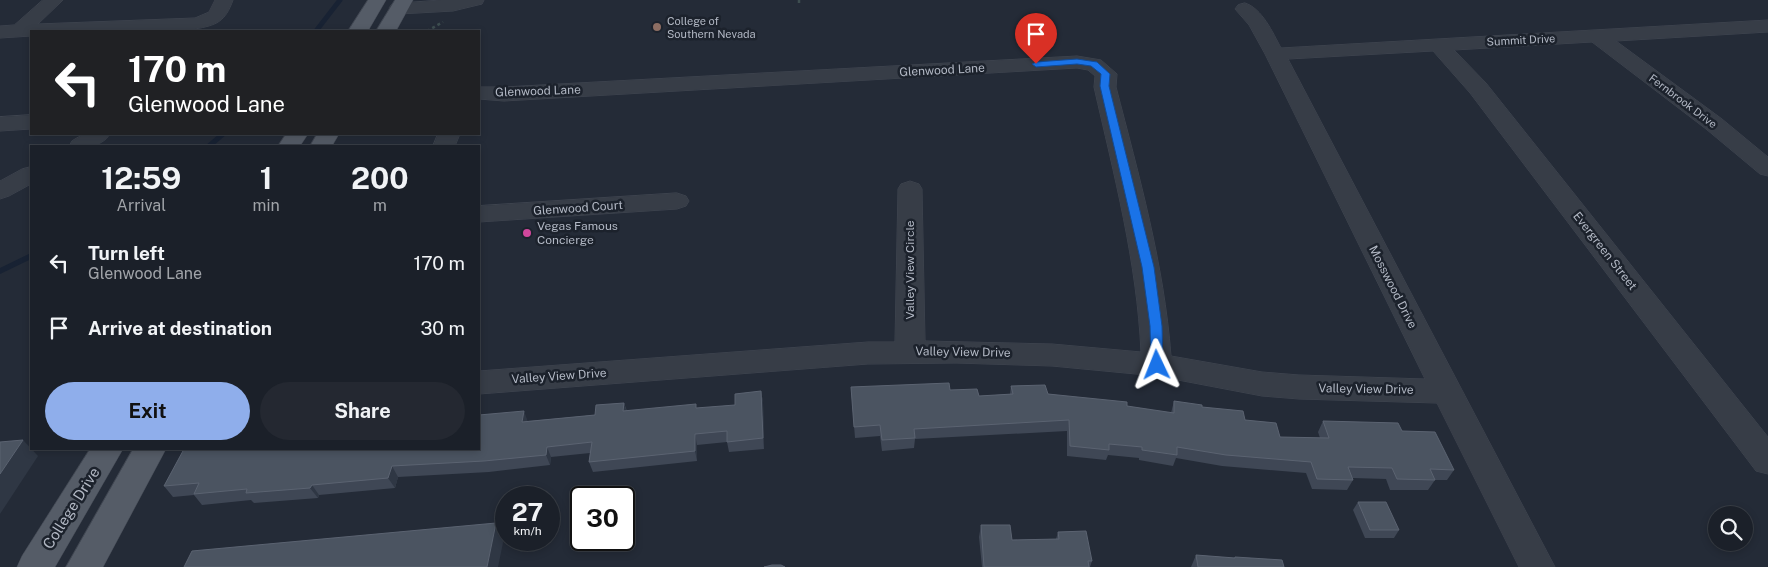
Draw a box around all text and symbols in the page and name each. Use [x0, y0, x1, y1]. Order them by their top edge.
pin [1015, 13, 1057, 64]
place label: College of Southern Nevada [667, 15, 756, 40]
icon: arrive [1022, 20, 1050, 48]
marker: College of Southern Nevada [651, 21, 663, 33]
street label: Summit Drive [1486, 32, 1556, 48]
text: 170 m [128, 49, 226, 90]
icon: left [45, 50, 110, 115]
street label: Glenwood Lane [899, 61, 985, 79]
street label: Fernbrook Drive [1647, 72, 1719, 130]
street label: Glenwood Lane [495, 83, 581, 99]
text: Glenwood Lane [128, 91, 285, 117]
text: 12:59 [101, 160, 181, 196]
text: 1 [260, 160, 273, 196]
text: 200 [351, 160, 409, 196]
text: Arrival [117, 196, 166, 215]
text: min [253, 196, 280, 215]
text: m [373, 196, 387, 215]
street label: Glenwood Court [533, 198, 624, 218]
street label: Evergreen Street [1570, 209, 1640, 293]
place label: Vegas Famous Concierge [537, 219, 618, 247]
street label: Valley View Circle [903, 220, 917, 320]
marker: Vegas Famous Concierge [521, 227, 533, 239]
text: Turn left [88, 242, 165, 264]
street label: Mosswood Drive [1366, 243, 1420, 331]
icon: left [45, 249, 73, 277]
text: 170 m [414, 252, 465, 274]
text: Glenwood Lane [88, 264, 202, 283]
icon: arrive [45, 314, 73, 342]
text: Arrive at destination [88, 317, 272, 339]
text: 30 m [420, 317, 465, 339]
position arrow [1130, 338, 1182, 390]
street label: Valley View Drive [915, 344, 1011, 360]
street label: Valley View Drive [511, 366, 607, 386]
street label: Valley View Drive [1318, 381, 1414, 397]
button: Exit [45, 382, 250, 440]
button: Share [260, 382, 465, 440]
street label: College Drive [39, 464, 103, 552]
speed limit sign: 30 [570, 486, 635, 551]
text: 27 [512, 497, 543, 527]
map controls [1708, 506, 1753, 551]
button: search [1708, 506, 1753, 551]
text: km/h [513, 524, 542, 538]

